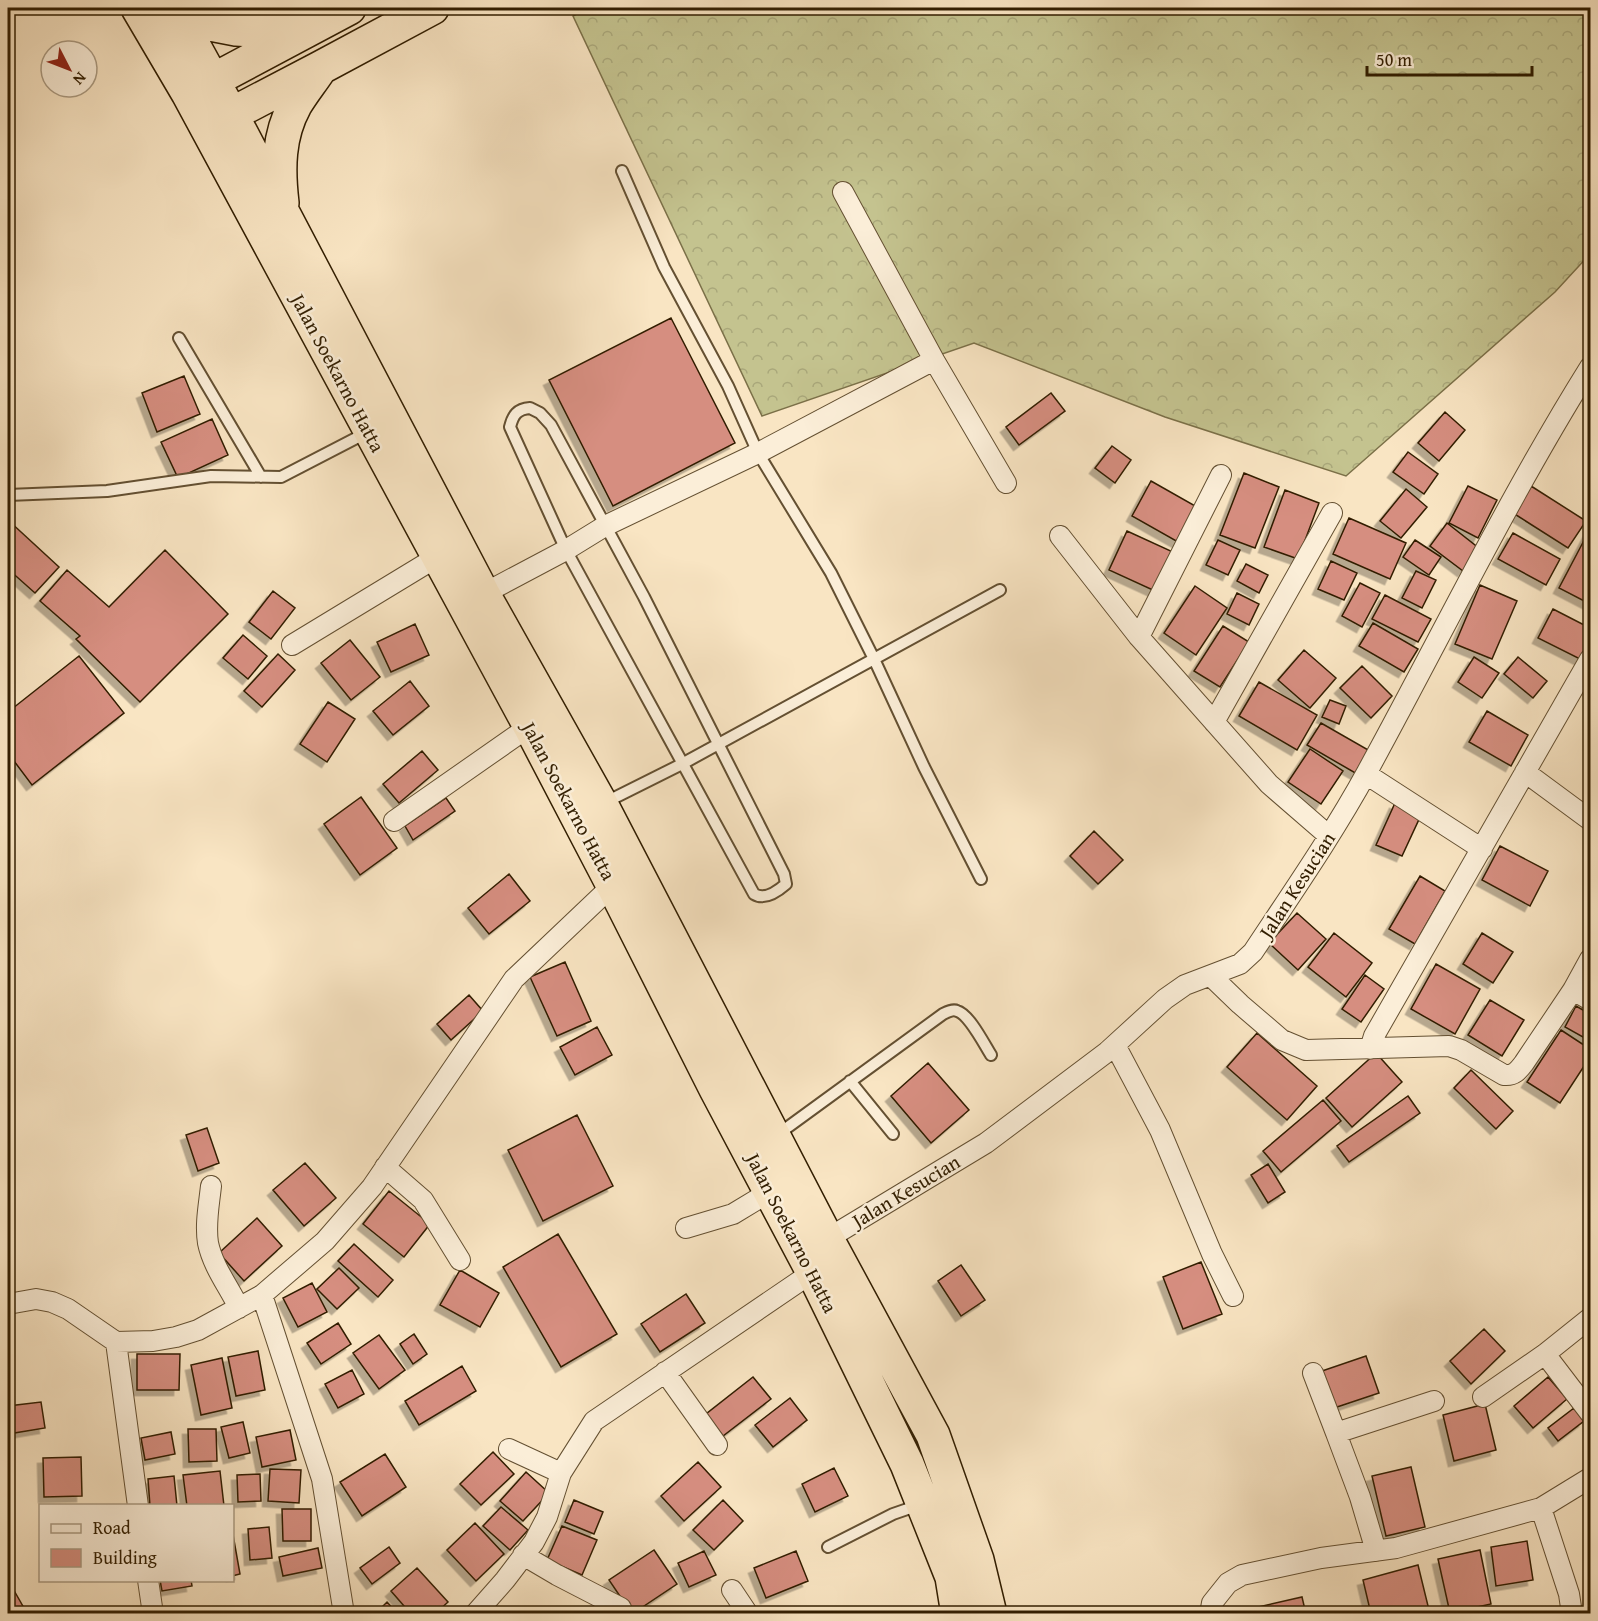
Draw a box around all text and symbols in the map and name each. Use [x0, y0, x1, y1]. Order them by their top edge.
north arrow [39, 39, 99, 99]
scale bar [1367, 39, 1532, 77]
text: 50 m [1376, 46, 1412, 73]
text: N [67, 67, 93, 91]
street label: Jalan Soekarno Hatta [283, 286, 393, 458]
street label: Jalan Soekarno Hatta [514, 714, 624, 886]
street label: Jalan Kesucian [1250, 826, 1342, 946]
street label: Jalan Soekarno Hatta [738, 1145, 846, 1318]
street label: Jalan Kesucian [844, 1147, 965, 1236]
legend [39, 1504, 234, 1582]
text: Road [93, 1514, 131, 1541]
text: Building [93, 1544, 157, 1571]

